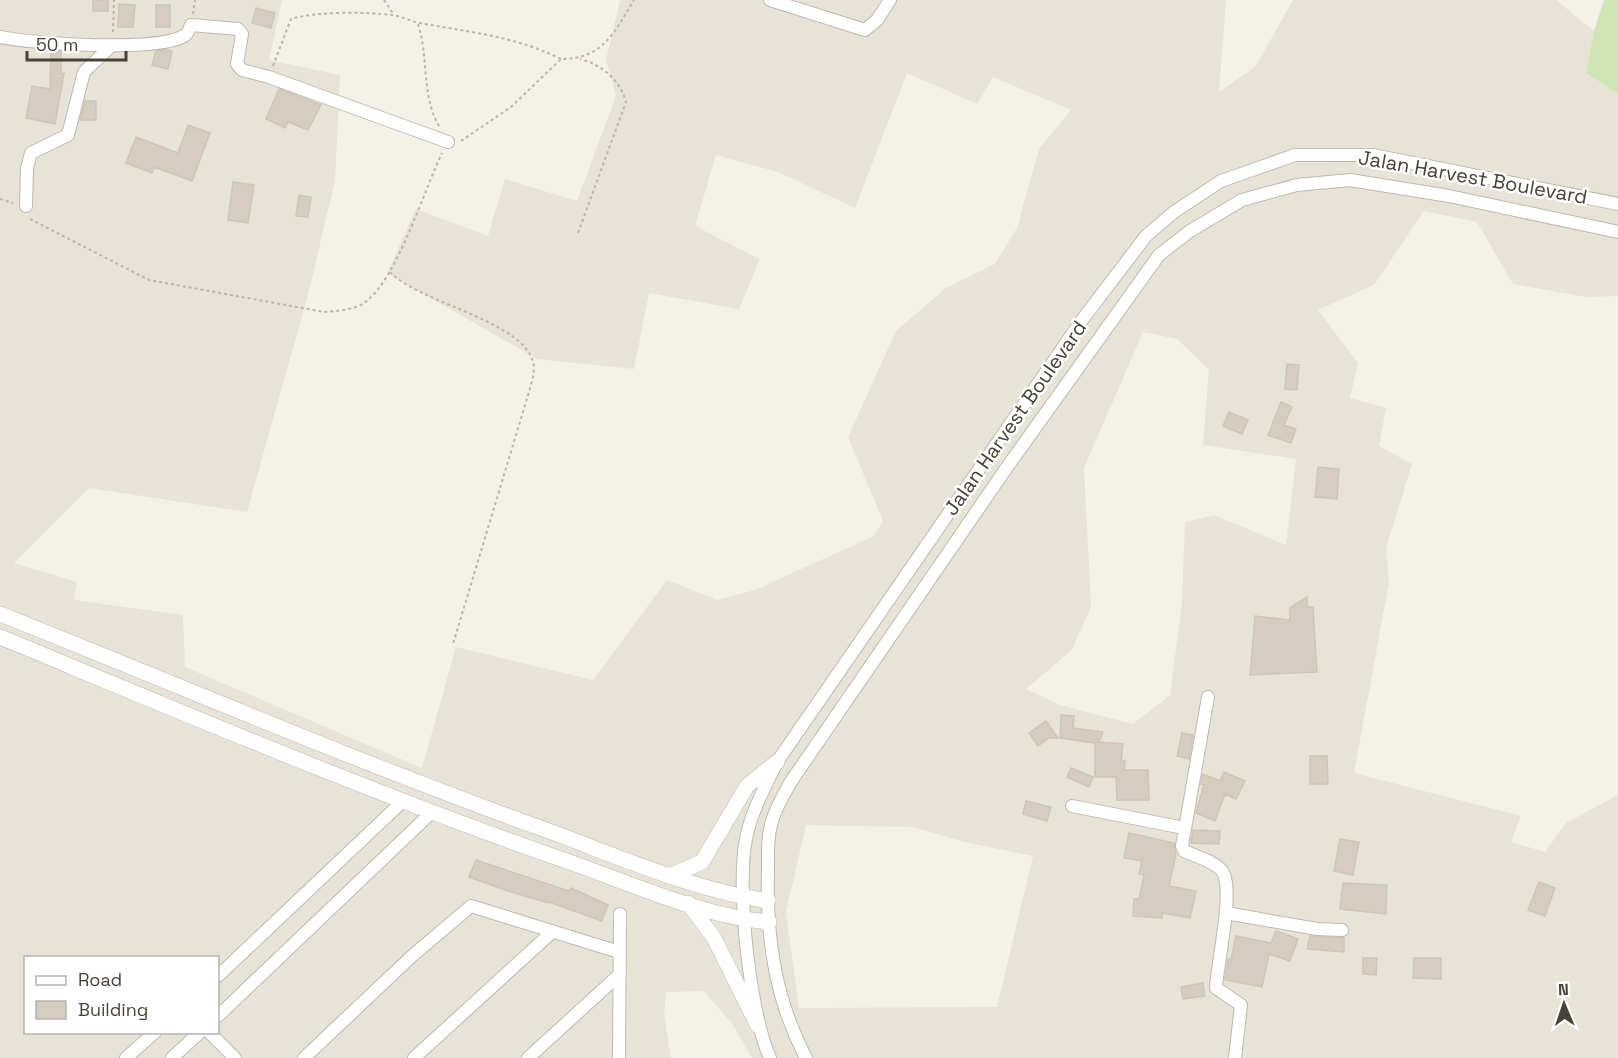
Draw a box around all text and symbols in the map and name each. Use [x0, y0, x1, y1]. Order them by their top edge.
scale bar [27, 24, 126, 62]
text: 50 m [36, 33, 78, 56]
street label: Jalan Harvest Boulevard [1357, 144, 1589, 210]
street label: Jalan Harvest Boulevard [938, 316, 1092, 520]
legend [24, 956, 219, 1034]
text: Road [78, 968, 122, 991]
north arrow [1534, 974, 1594, 1034]
text: N [1558, 979, 1569, 1000]
text: Building [78, 998, 148, 1021]

